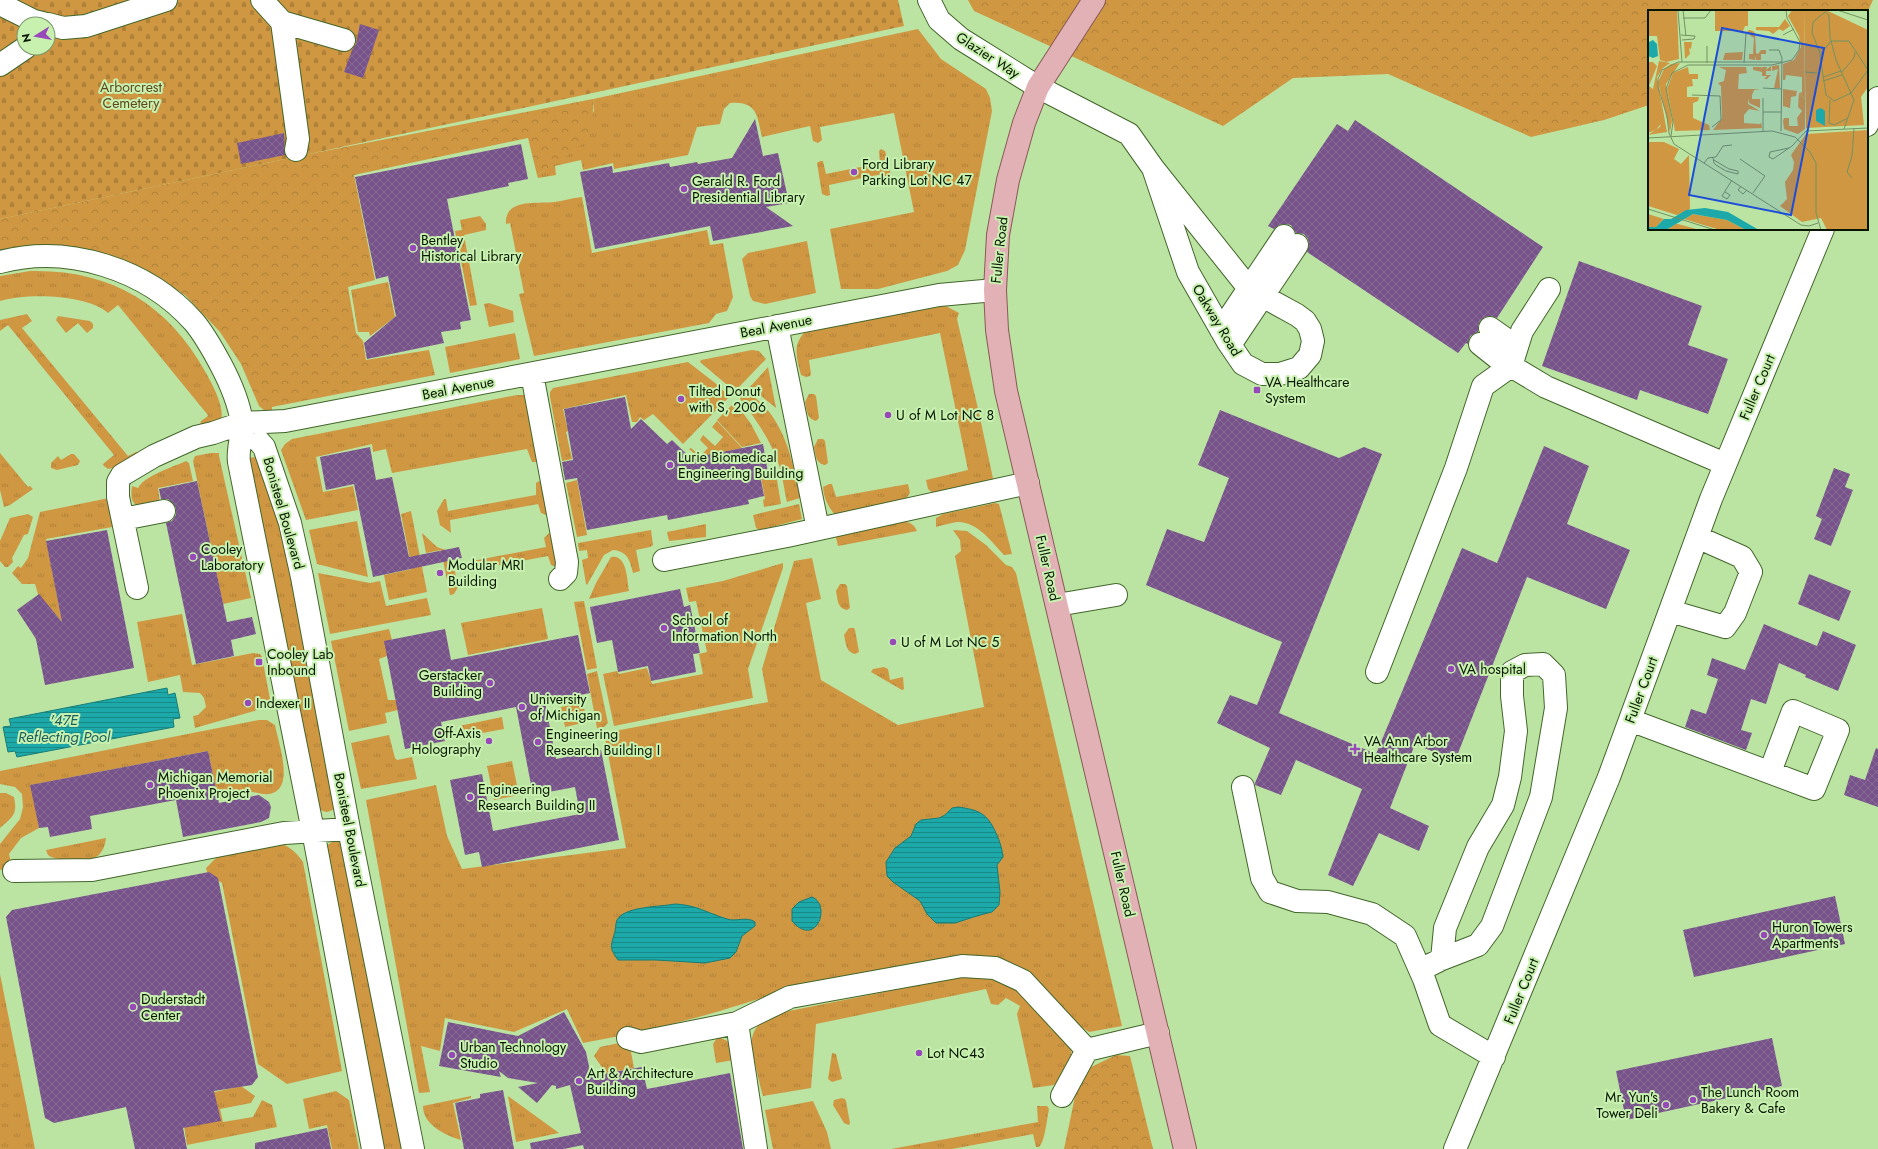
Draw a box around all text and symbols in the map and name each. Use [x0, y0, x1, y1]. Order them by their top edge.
inset map [1648, 10, 1868, 230]
north arrow [16, 16, 56, 56]
street label: Glazier Way [952, 27, 1024, 84]
text: N [17, 32, 35, 44]
park label: Arborcrest Cemetery [100, 77, 163, 113]
place label: Ford Library Parking Lot NC 47 [862, 154, 972, 190]
marker: Ford Library Parking Lot NC 47 [849, 167, 859, 177]
place label: Gerald R. Ford Presidential Library [692, 171, 806, 207]
marker: Gerald R. Ford Presidential Library [679, 184, 689, 194]
street label: Fuller Road [986, 216, 1012, 284]
place label: Bentley Historical Library [421, 230, 522, 266]
marker: Bentley Historical Library [408, 243, 418, 253]
street label: Oakway Road [1188, 280, 1246, 360]
street label: Beal Avenue [738, 309, 814, 343]
street label: Fuller Court [1734, 351, 1780, 423]
street label: Beal Avenue [420, 371, 496, 405]
place label: VA Healthcare System [1265, 372, 1349, 408]
place label: Tilted Donut with S, 2006 [689, 381, 766, 417]
marker: VA Healthcare System [1252, 385, 1262, 395]
marker: Tilted Donut with S, 2006 [676, 394, 686, 404]
place label: U of M Lot NC 8 [896, 405, 994, 425]
marker: U of M Lot NC 8 [883, 410, 893, 420]
place label: Lurie Biomedical Engineering Building [678, 447, 803, 483]
street label: Bonisteel Boulevard [258, 454, 310, 572]
marker: Lurie Biomedical Engineering Building [665, 460, 675, 470]
street label: Fuller Road [1031, 533, 1065, 603]
place label: Cooley Laboratory [201, 539, 264, 575]
marker: Cooley Laboratory [188, 552, 198, 562]
place label: Modular MRI Building [448, 555, 524, 591]
marker: Modular MRI Building [435, 568, 445, 578]
place label: School of Information North [672, 610, 777, 646]
marker: School of Information North [659, 623, 669, 633]
place label: U of M Lot NC 5 [901, 632, 999, 652]
marker: U of M Lot NC 5 [888, 637, 898, 647]
place label: Cooley Lab Inbound [267, 644, 333, 680]
street label: Fuller Court [1620, 653, 1662, 726]
marker: Cooley Lab Inbound [254, 657, 264, 667]
place label: VA hospital [1459, 659, 1526, 679]
marker: VA hospital [1446, 664, 1456, 674]
place label: Gerstacker Building [419, 665, 482, 701]
marker: Gerstacker Building [485, 678, 495, 688]
place label: University of Michigan [530, 689, 601, 725]
place label: Indexer II [256, 693, 311, 713]
marker: Indexer II [243, 698, 253, 708]
marker: University of Michigan [517, 702, 527, 712]
water label: '47E Reflecting Pool [18, 709, 111, 748]
place label: Off-Axis Holography [412, 723, 482, 759]
place label: Engineering Research Building I [546, 724, 660, 760]
place label: VA Ann Arbor Healthcare System [1364, 731, 1472, 767]
marker: Off-Axis Holography [484, 736, 494, 746]
marker: Engineering Research Building I [533, 737, 543, 747]
marker: VA Ann Arbor Healthcare System [1349, 743, 1361, 755]
place label: Michigan Memorial Phoenix Project [158, 767, 272, 803]
street label: Bonisteel Boulevard [329, 771, 371, 889]
place label: Engineering Research Building II [478, 779, 596, 815]
marker: Michigan Memorial Phoenix Project [145, 780, 155, 790]
marker: Engineering Research Building II [465, 792, 475, 802]
street label: Fuller Road [1106, 849, 1140, 919]
place label: Huron Towers Apartments [1772, 917, 1853, 953]
marker: Huron Towers Apartments [1759, 930, 1769, 940]
street label: Fuller Court [1499, 954, 1544, 1027]
place label: Duderstadt Center [141, 989, 206, 1025]
marker: Duderstadt Center [128, 1002, 138, 1012]
place label: Urban Technology Studio [460, 1037, 567, 1073]
place label: Lot NC43 [927, 1043, 985, 1063]
marker: Lot NC43 [914, 1048, 924, 1058]
marker: Urban Technology Studio [447, 1050, 457, 1060]
place label: Art & Architecture Building [587, 1063, 694, 1099]
marker: Art & Architecture Building [574, 1076, 584, 1086]
place label: The Lunch Room Bakery & Cafe [1701, 1082, 1799, 1118]
place label: Mr. Yun's Tower Deli [1596, 1087, 1658, 1123]
marker: The Lunch Room Bakery & Cafe [1688, 1095, 1698, 1105]
marker: Mr. Yun's Tower Deli [1661, 1100, 1671, 1110]

